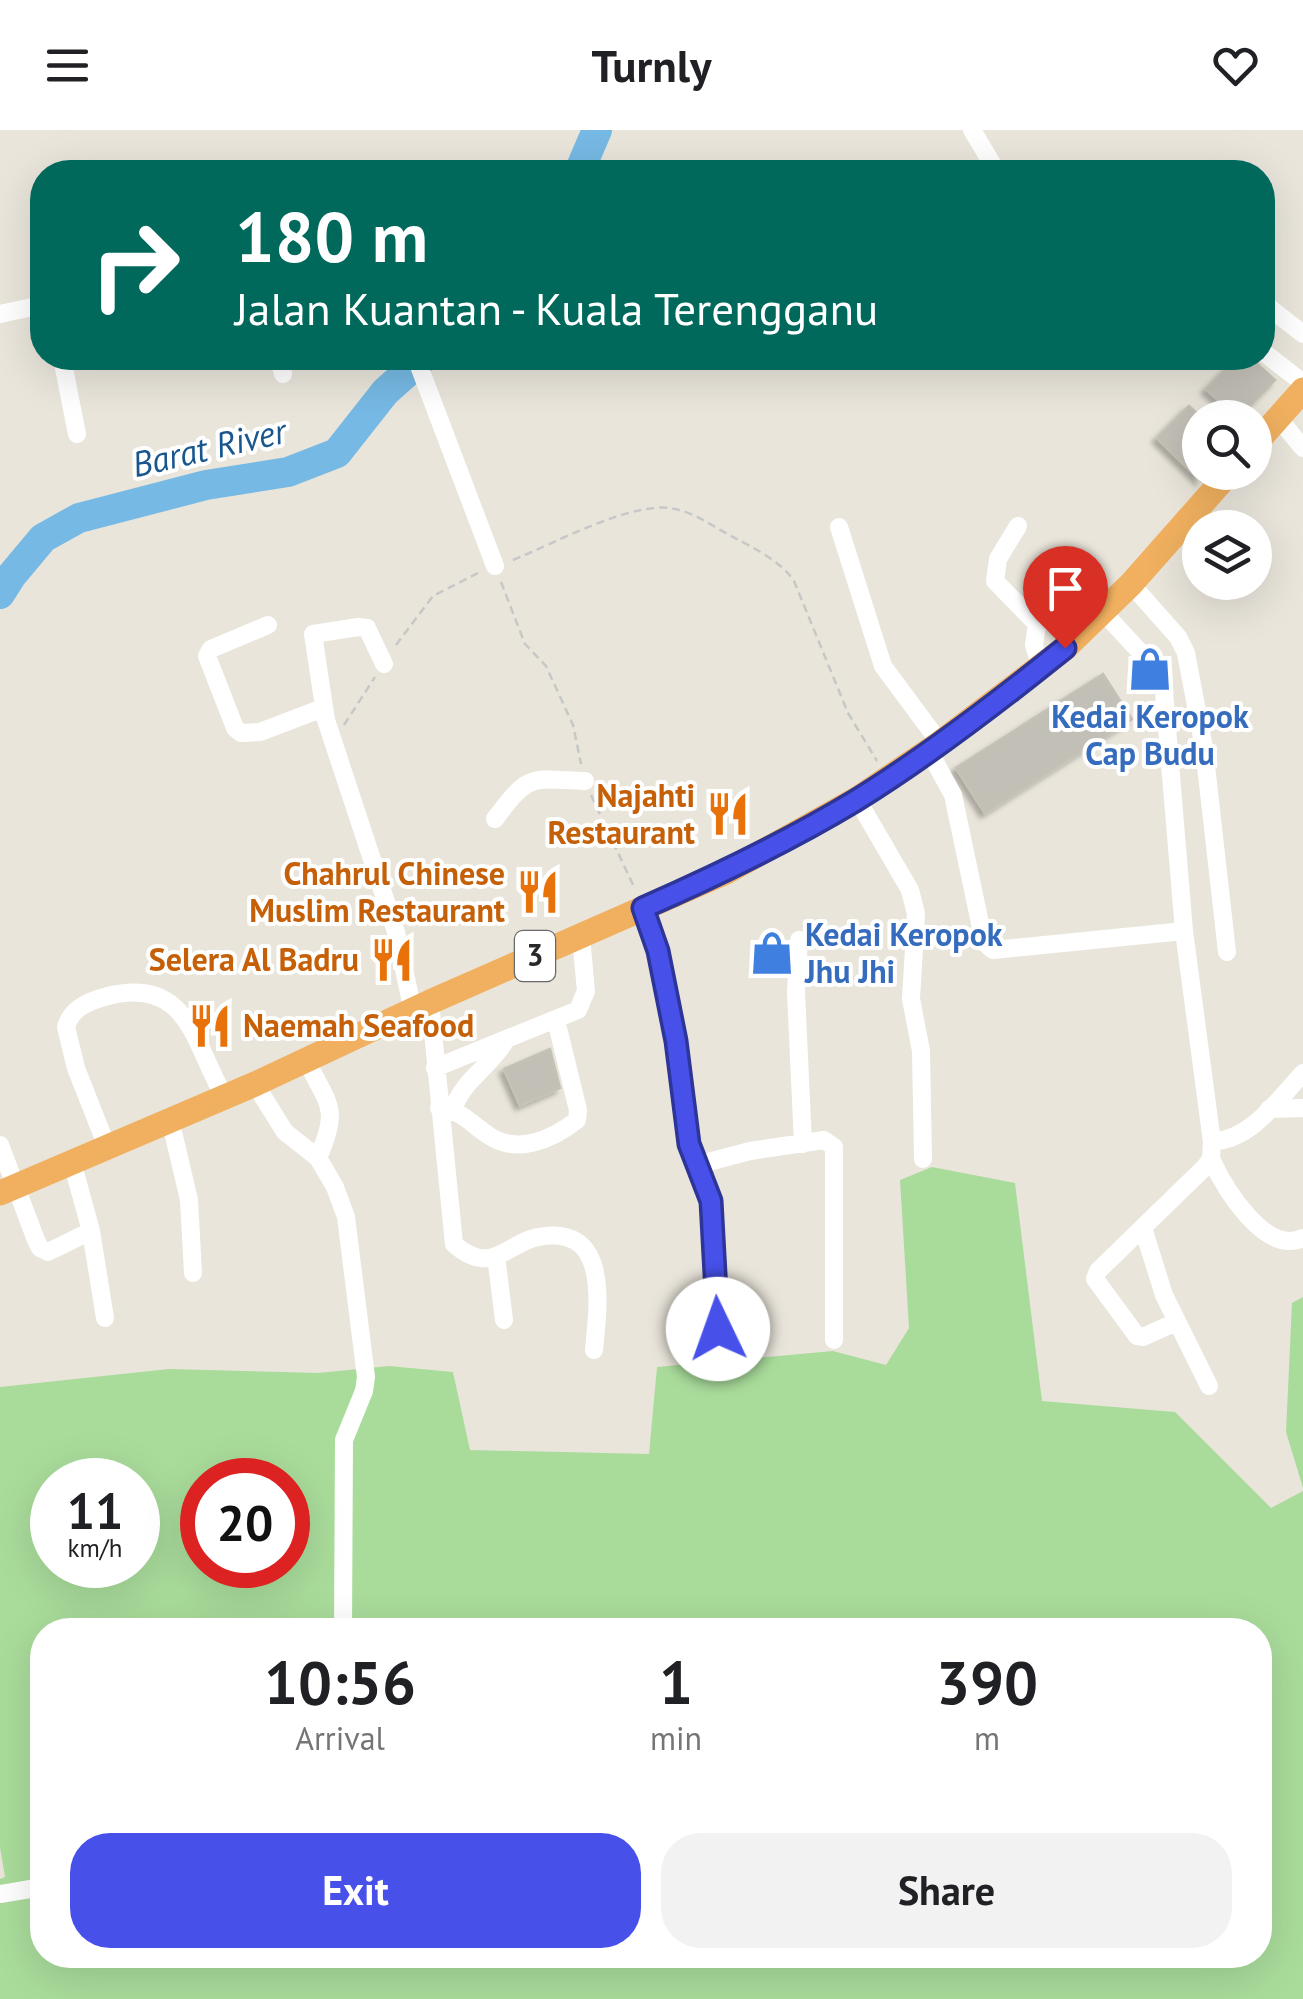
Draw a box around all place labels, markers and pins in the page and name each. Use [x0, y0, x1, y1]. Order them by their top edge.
pin [1023, 546, 1108, 649]
shop icon: Kedai Keropok Cap Budu [1126, 645, 1174, 693]
place label: Kedai Keropok Cap Budu [1051, 695, 1249, 774]
place label: Najahti Restaurant [548, 774, 696, 853]
restaurant icon: Najahti Restaurant [704, 790, 752, 838]
place label: Chahrul Chinese Muslim Restaurant [249, 852, 506, 931]
restaurant icon: Chahrul Chinese Muslim Restaurant [514, 868, 562, 916]
place label: Kedai Keropok Jhu Jhi [804, 913, 1003, 992]
shop icon: Kedai Keropok Jhu Jhi [748, 929, 796, 977]
restaurant icon: Selera Al Badru [368, 936, 416, 984]
place label: Selera Al Badru [149, 938, 359, 980]
restaurant icon: Naemah Seafood [186, 1002, 234, 1050]
place label: Naemah Seafood [243, 1004, 474, 1046]

